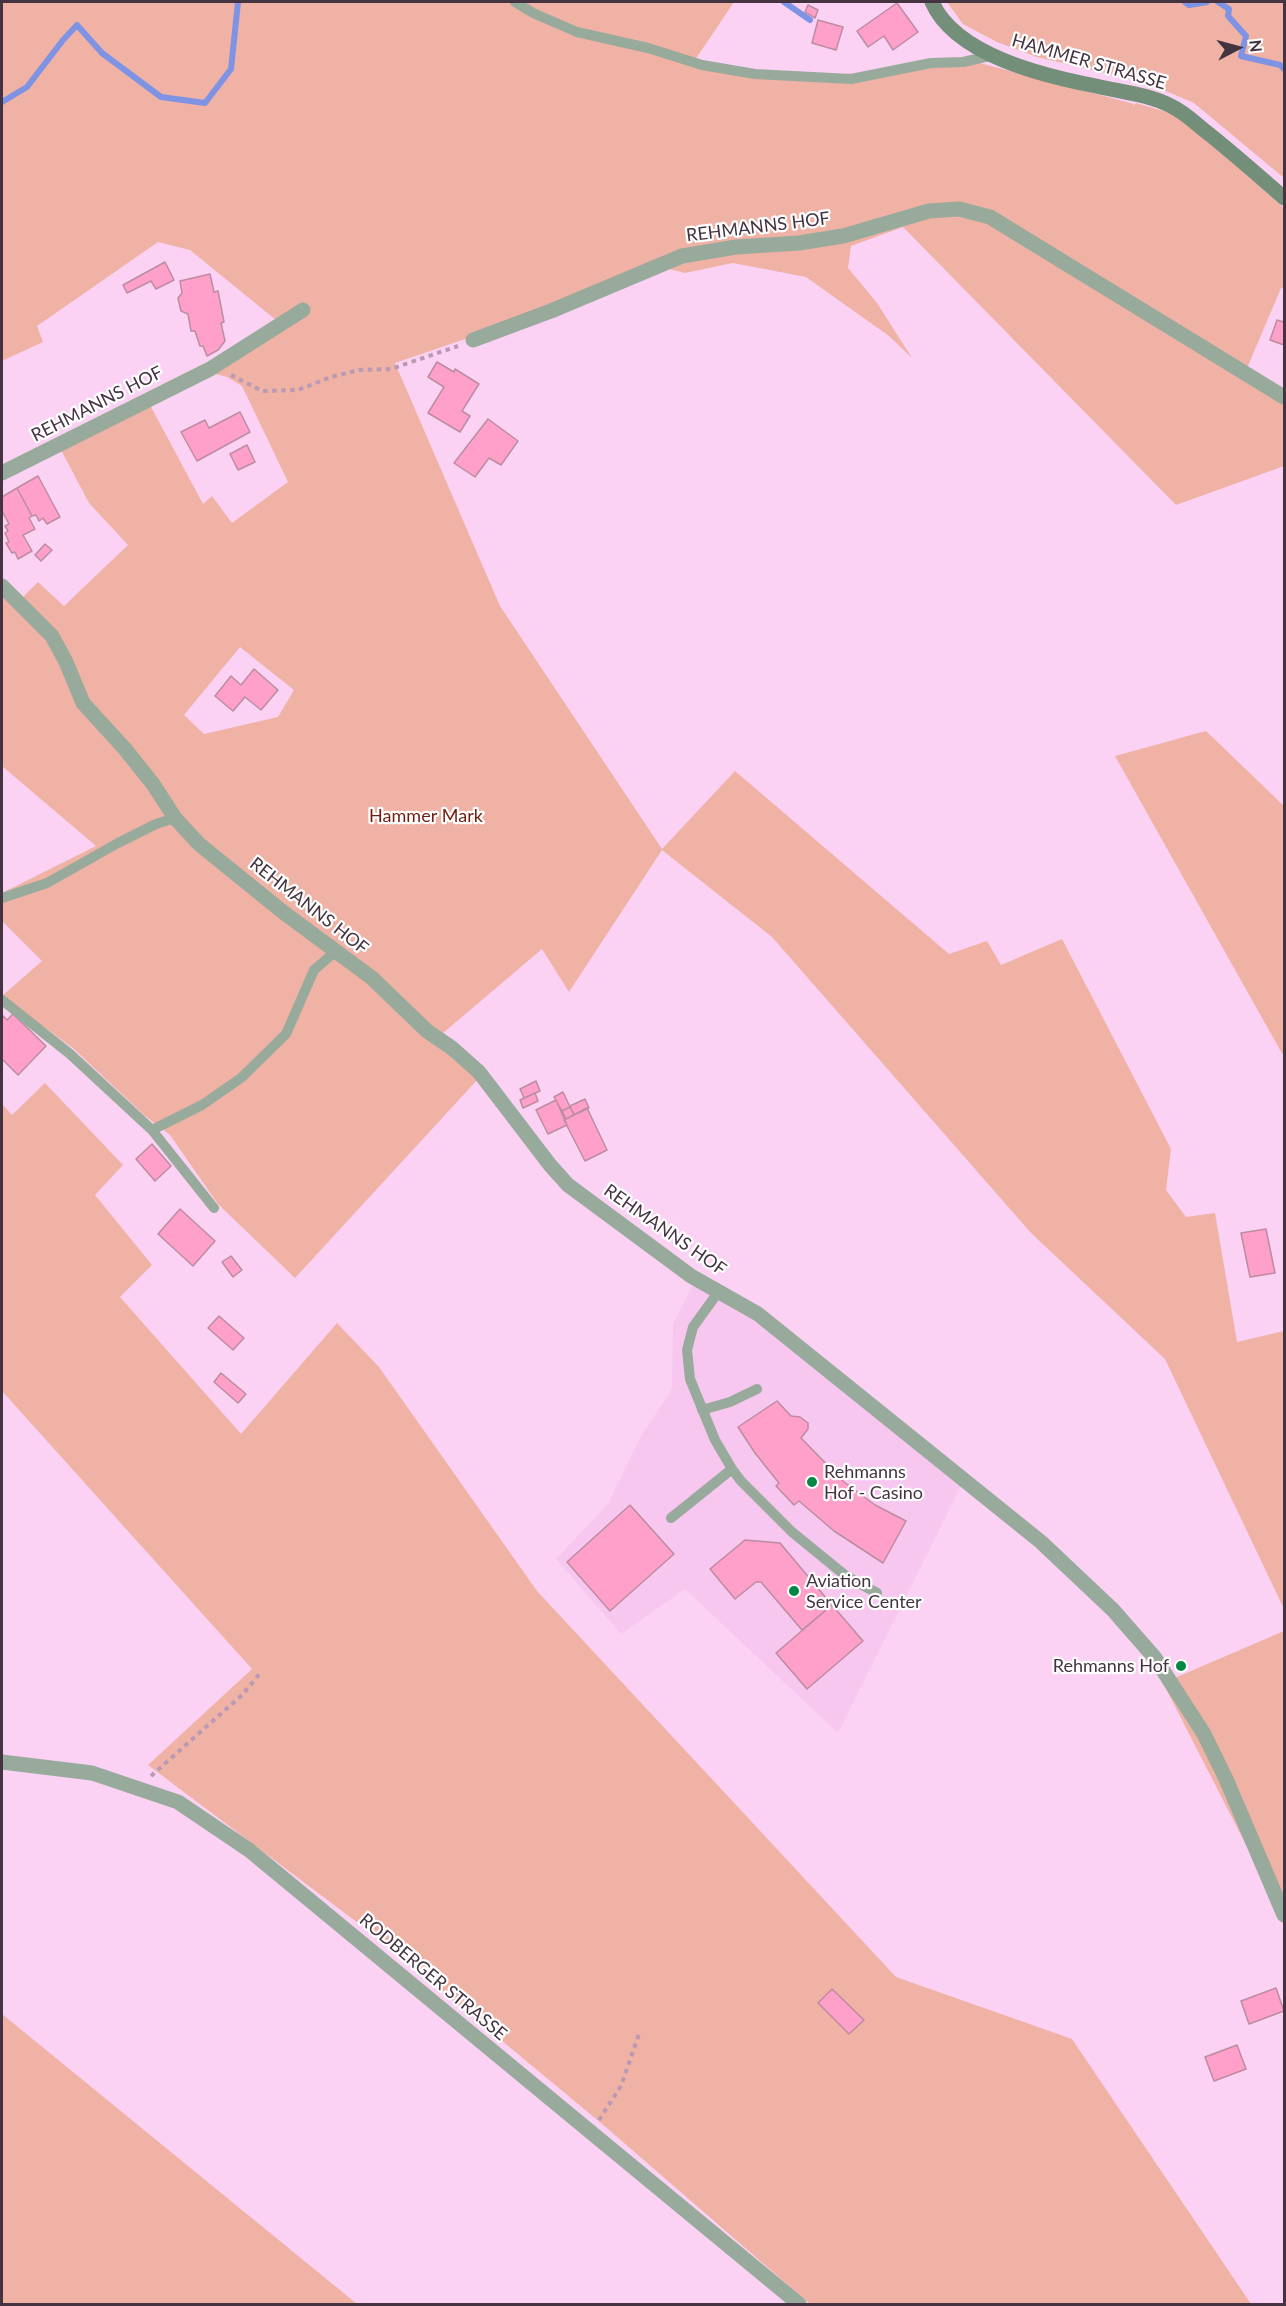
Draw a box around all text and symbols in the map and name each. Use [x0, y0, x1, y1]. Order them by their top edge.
north arrow [1208, 18, 1268, 78]
street label: HAMMER STRASSE [1009, 30, 1169, 94]
text: N [1246, 39, 1266, 53]
street label: REHMANNS HOF [685, 207, 831, 247]
street label: REHMANNS HOF [28, 362, 166, 446]
park label: Hammer Mark [369, 805, 483, 827]
street label: REHMANNS HOF [245, 853, 373, 959]
street label: REHMANNS HOF [600, 1180, 730, 1280]
place label: Rehmanns Hof - Casino [824, 1461, 923, 1504]
marker: Rehmanns Hof - Casino [805, 1475, 819, 1489]
place label: Aviation Service Center [806, 1570, 922, 1612]
marker: Aviation Service Center [787, 1584, 801, 1598]
place label: Rehmanns Hof [1053, 1655, 1169, 1677]
marker: Rehmanns Hof [1174, 1659, 1188, 1673]
street label: RODBERGER STRASSE [355, 1909, 511, 2045]

